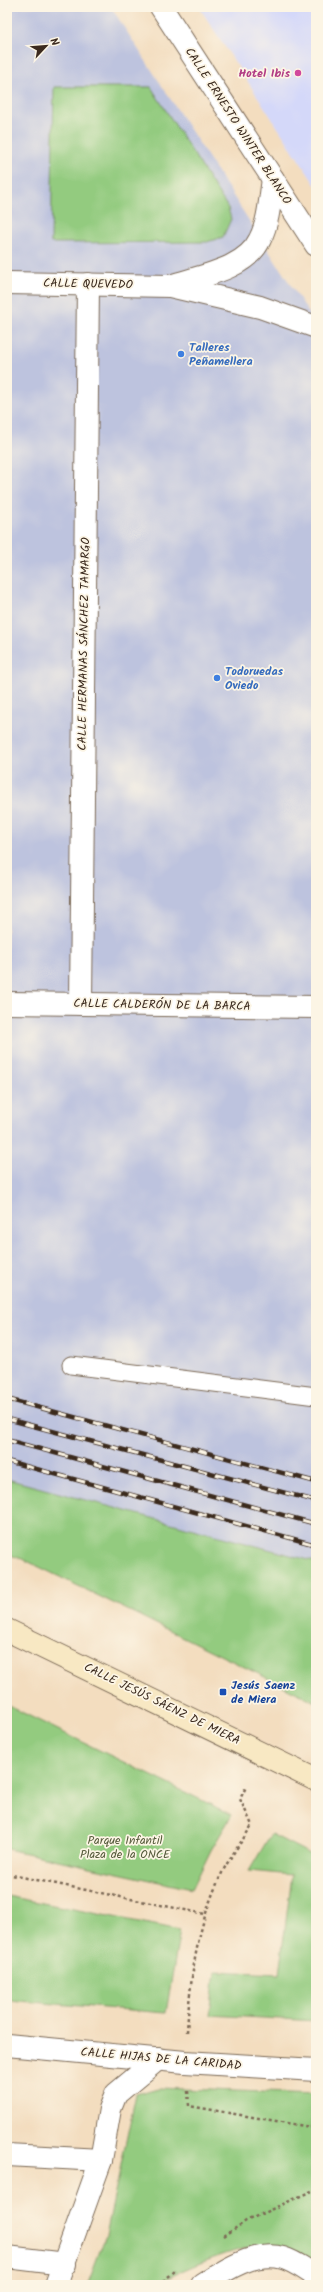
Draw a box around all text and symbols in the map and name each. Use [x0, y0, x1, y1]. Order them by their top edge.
north arrow [26, 26, 66, 66]
text: N [44, 35, 64, 49]
street label: CALLE ERNESTO WINTER BLANCO [180, 44, 296, 209]
place label: Hotel Ibis [238, 64, 290, 83]
marker: Hotel Ibis [293, 68, 303, 78]
street label: CALLE QUEVEDO [43, 274, 134, 294]
place label: Talleres Peñamellera [189, 338, 253, 371]
marker: Talleres Peñamellera [176, 349, 186, 359]
street label: CALLE HERMANAS SÁNCHEZ TAMARGO [73, 537, 95, 751]
place label: Todoruedas Oviedo [225, 662, 284, 695]
marker: Todoruedas Oviedo [212, 673, 222, 683]
street label: CALLE CALDERÓN DE LA BARCA [73, 994, 251, 1016]
street label: CALLE JESÚS SÁENZ DE MIERA [81, 1658, 243, 1750]
place label: Jesús Saenz de Miera [231, 1676, 296, 1709]
marker: Jesús Saenz de Miera [218, 1687, 228, 1697]
park label: Parque Infantil Plaza de la ONCE [80, 1831, 171, 1864]
street label: CALLE HIJAS DE LA CARIDAD [80, 2042, 243, 2076]

